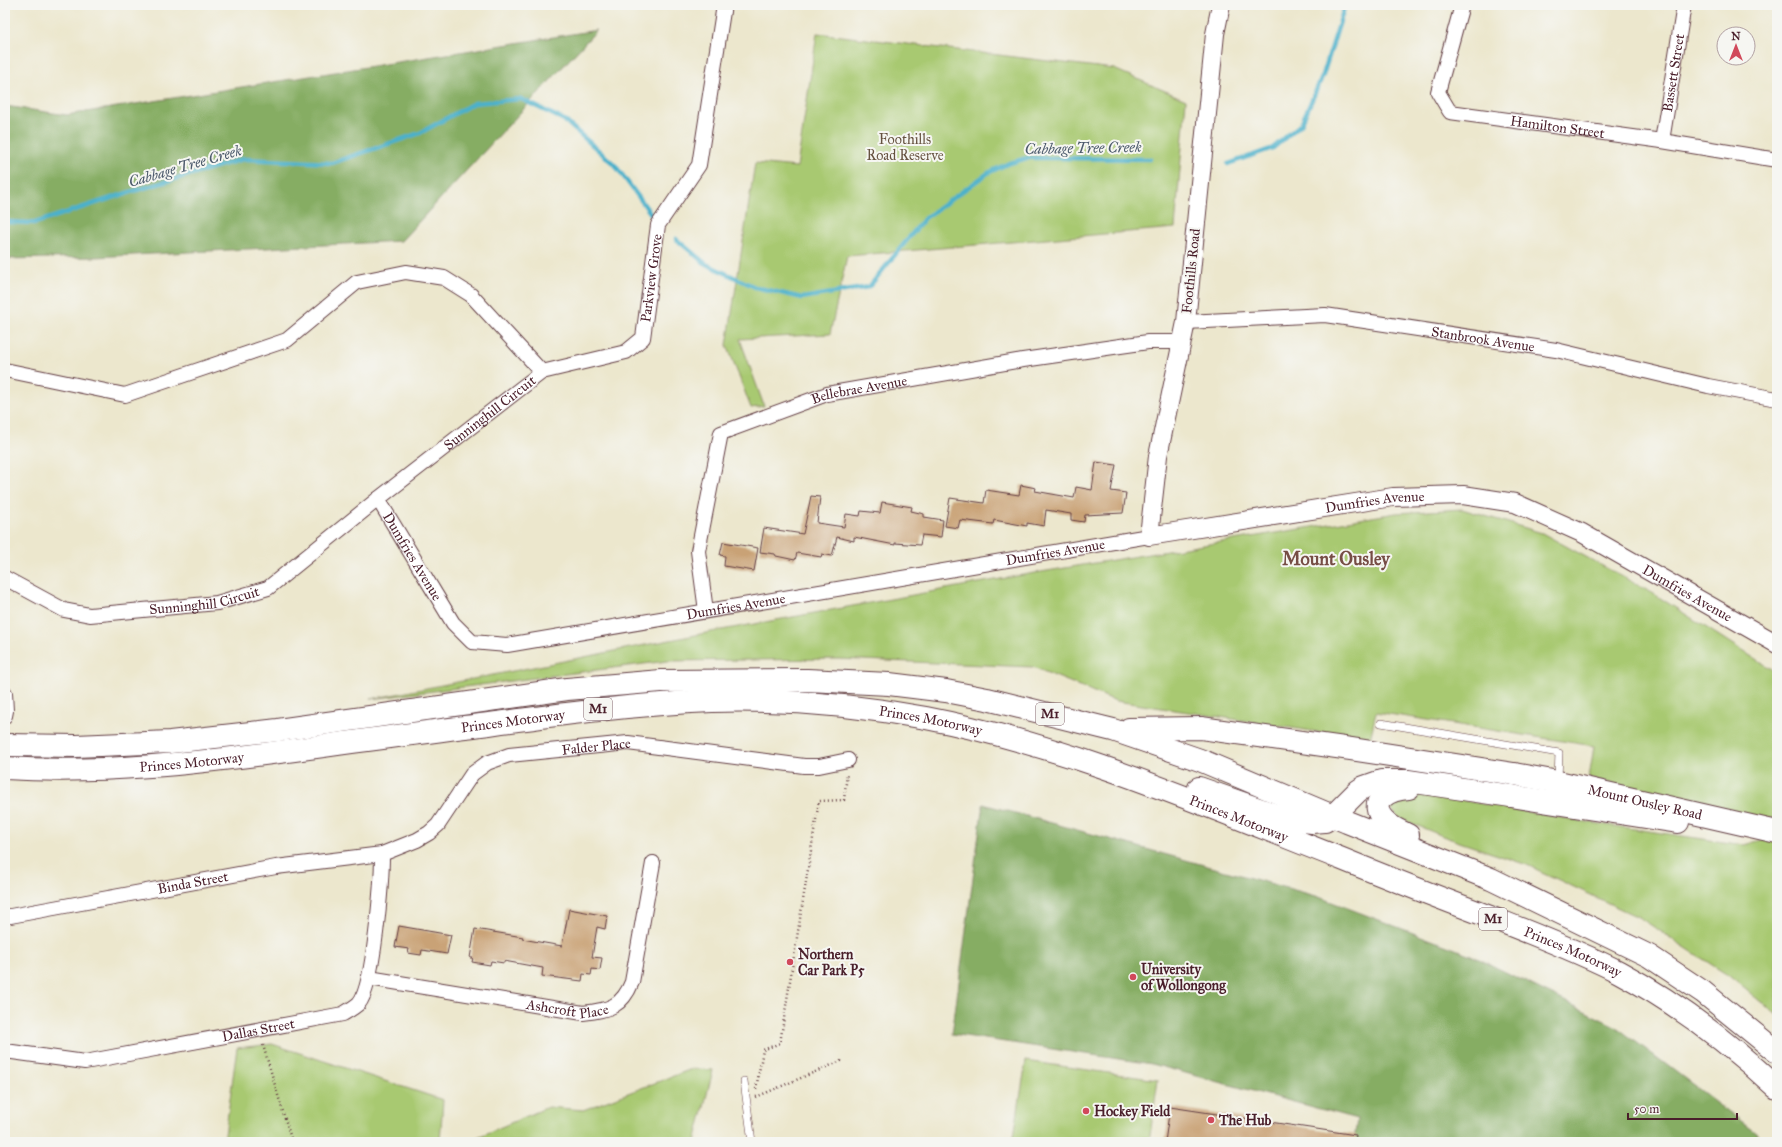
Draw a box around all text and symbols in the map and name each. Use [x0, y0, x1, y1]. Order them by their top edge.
north arrow [1716, 26, 1756, 66]
text: N [1731, 30, 1741, 43]
street label: Bassett Street [1658, 32, 1688, 113]
street label: Hamilton Street [1509, 112, 1606, 142]
park label: Foothills Road Reserve [866, 131, 944, 164]
water label: Cabbage Tree Creek [1024, 138, 1142, 158]
water label: Cabbage Tree Creek [126, 141, 244, 191]
street label: Foothills Road [1178, 228, 1204, 314]
street label: Parkview Grove [637, 233, 665, 323]
street label: Stanbrook Avenue [1430, 323, 1536, 355]
street label: Sunninghill Circuit [440, 372, 539, 453]
street label: Bellebrae Avenue [809, 372, 908, 408]
street label: Dumfries Avenue [1324, 488, 1425, 516]
street label: Dumfries Avenue [379, 509, 446, 604]
street label: Dumfries Avenue [1004, 535, 1106, 569]
district label: Mount Ousley [1282, 548, 1391, 571]
street label: Dumfries Avenue [1640, 561, 1735, 625]
street label: Sunninghill Circuit [149, 583, 261, 618]
street label: Dumfries Avenue [685, 589, 787, 623]
road number: M1 [584, 698, 612, 720]
street label: Princes Motorway [878, 702, 984, 739]
road number: M1 [1036, 703, 1064, 725]
street label: Princes Motorway [460, 706, 566, 736]
street label: Falder Place [561, 734, 632, 758]
street label: Princes Motorway [139, 748, 245, 775]
street label: Mount Ousley Road [1586, 781, 1704, 823]
street label: Princes Motorway [1187, 791, 1291, 846]
street label: Binda Street [156, 867, 230, 897]
road number: M1 [1479, 908, 1507, 930]
street label: Princes Motorway [1522, 923, 1625, 981]
place label: Northern Car Park P5 [798, 946, 865, 979]
marker: Northern Car Park P5 [785, 957, 795, 967]
place label: University of Wollongong [1141, 961, 1226, 995]
marker: University of Wollongong [1128, 972, 1138, 982]
street label: Ashcroft Place [524, 995, 611, 1022]
street label: Dallas Street [221, 1015, 296, 1045]
scale bar [1628, 1095, 1737, 1121]
text: 50 m [1634, 1102, 1659, 1116]
place label: Hockey Field [1094, 1103, 1171, 1121]
marker: Hockey Field [1081, 1106, 1091, 1116]
place label: The Hub [1218, 1112, 1272, 1129]
marker: The Hub [1206, 1115, 1216, 1125]

